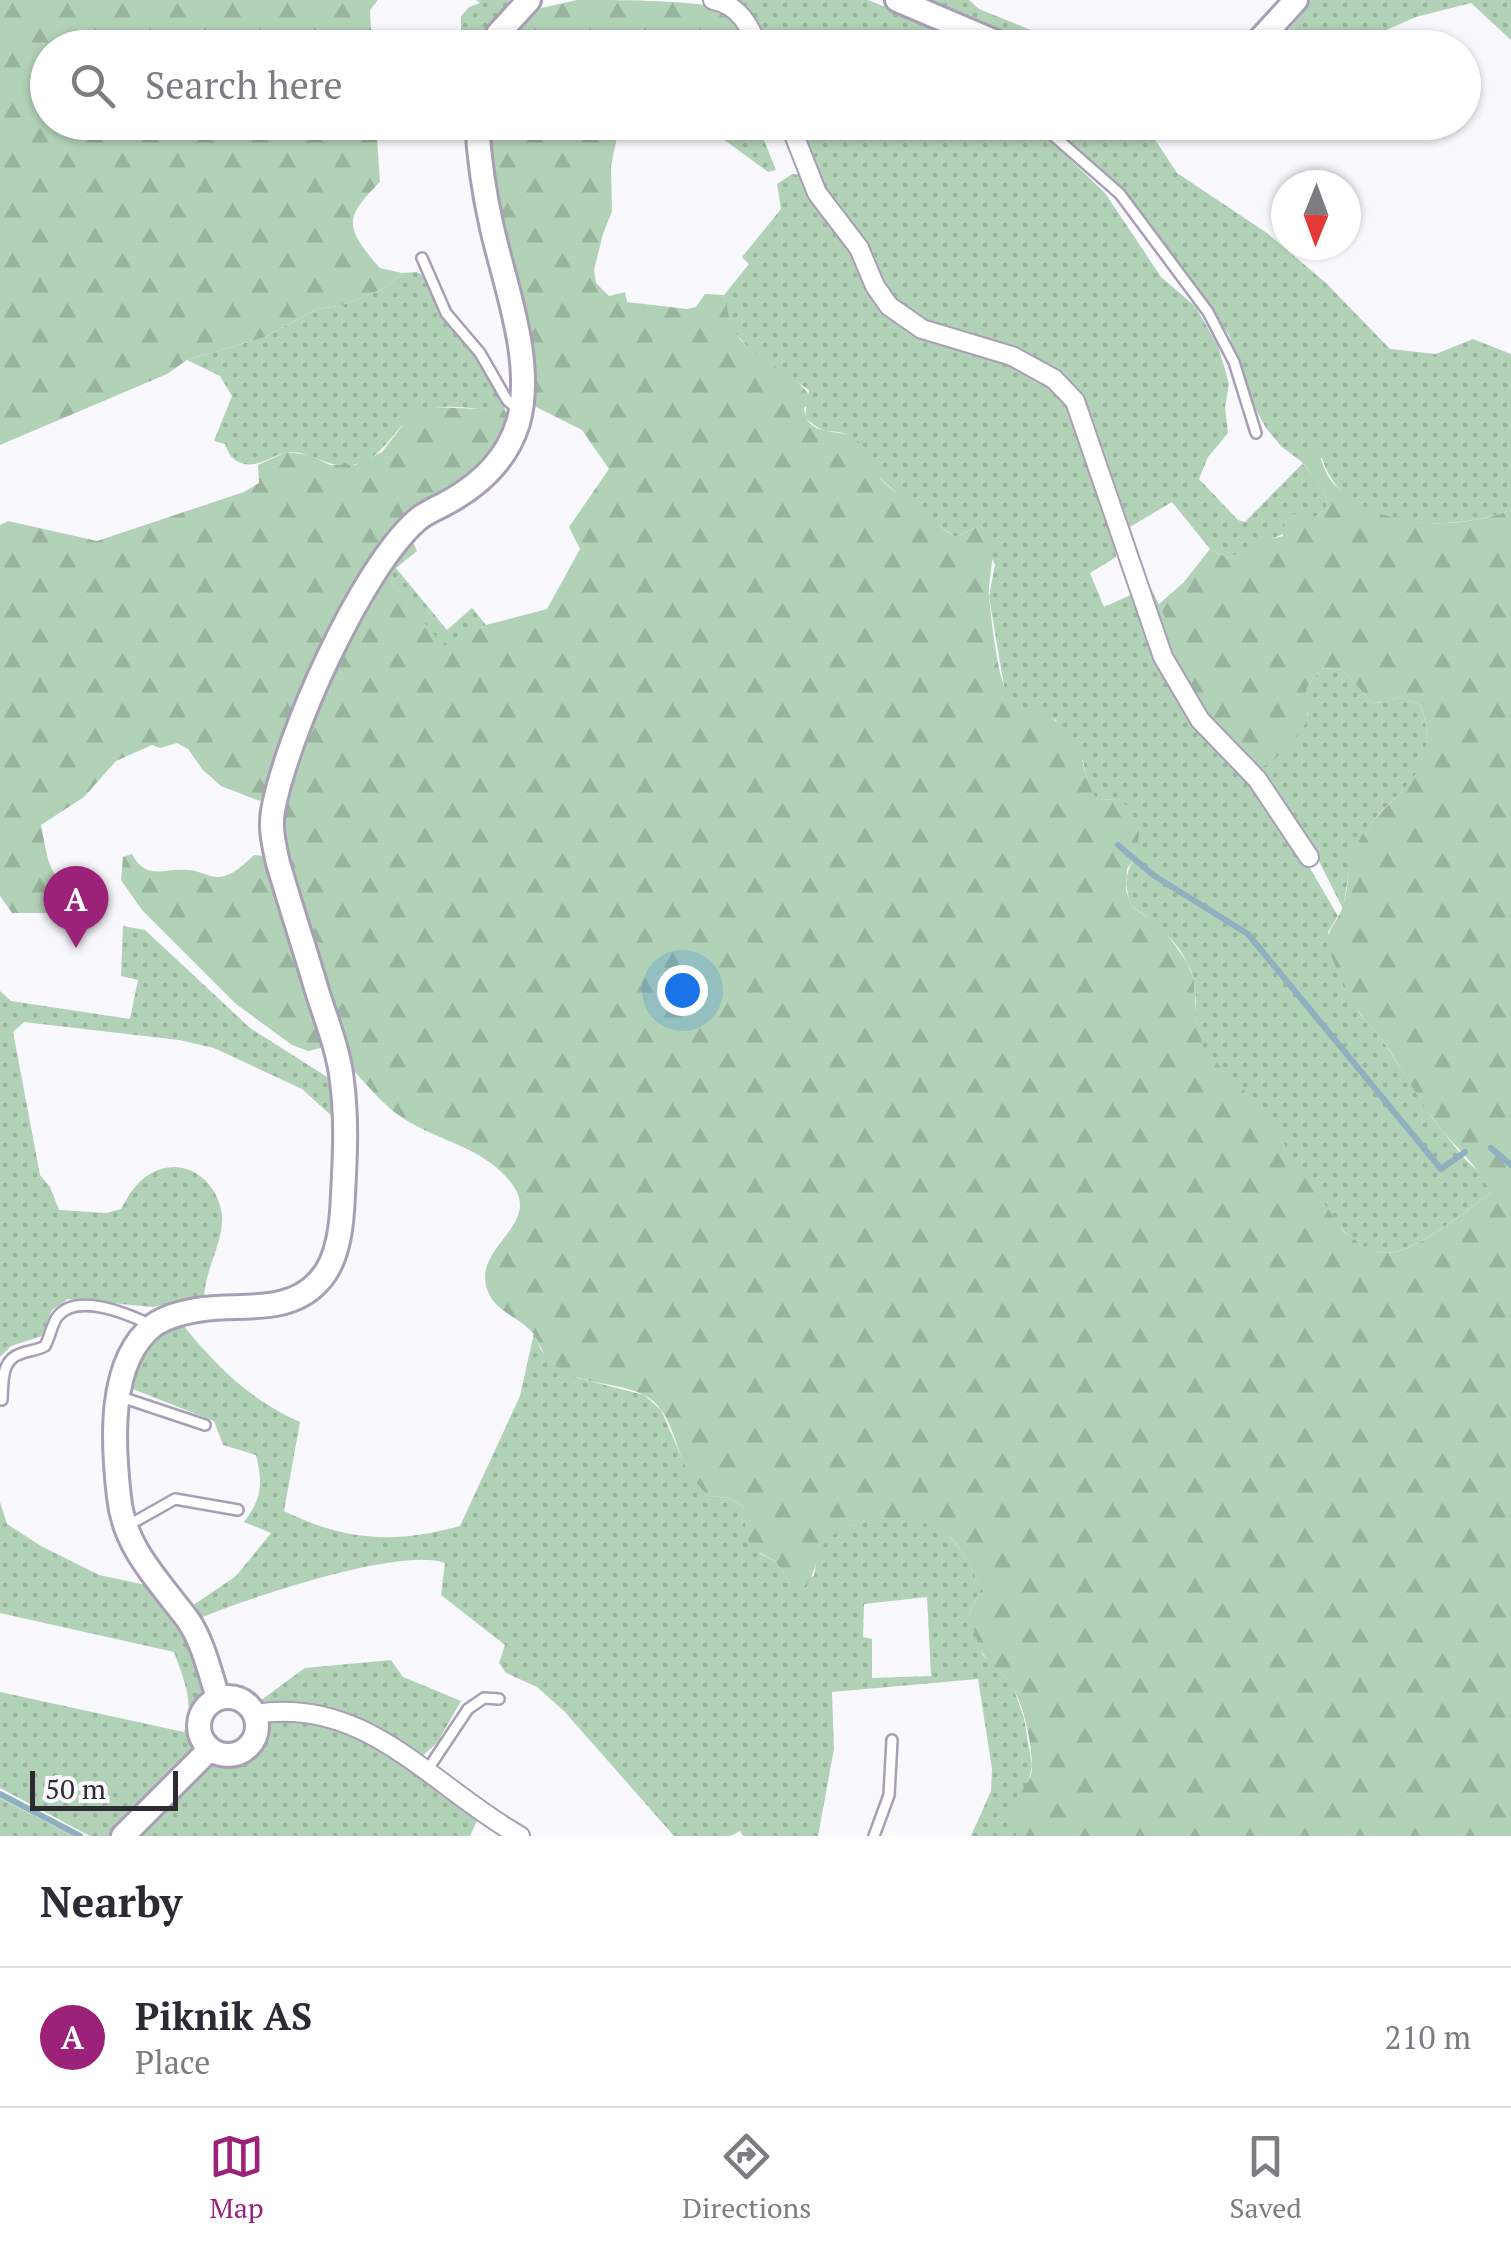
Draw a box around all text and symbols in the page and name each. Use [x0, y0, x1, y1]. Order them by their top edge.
search box [30, 30, 1481, 140]
icon: search [65, 58, 120, 113]
text: Search here [145, 60, 343, 110]
north arrow [1271, 170, 1361, 260]
pin: A [44, 866, 108, 948]
your location [657, 965, 708, 1016]
scale bar [30, 1766, 178, 1810]
text: 50 m [45, 1770, 106, 1807]
text: Nearby [40, 1873, 182, 1929]
text: Piknik AS [135, 1991, 312, 2041]
text: A [61, 2016, 84, 2058]
text: 210 m [1384, 2016, 1471, 2058]
text: Place [135, 2041, 210, 2083]
tab: Map [209, 2129, 264, 2226]
tab: Directions [682, 2129, 811, 2226]
tab: Saved [1229, 2129, 1302, 2226]

